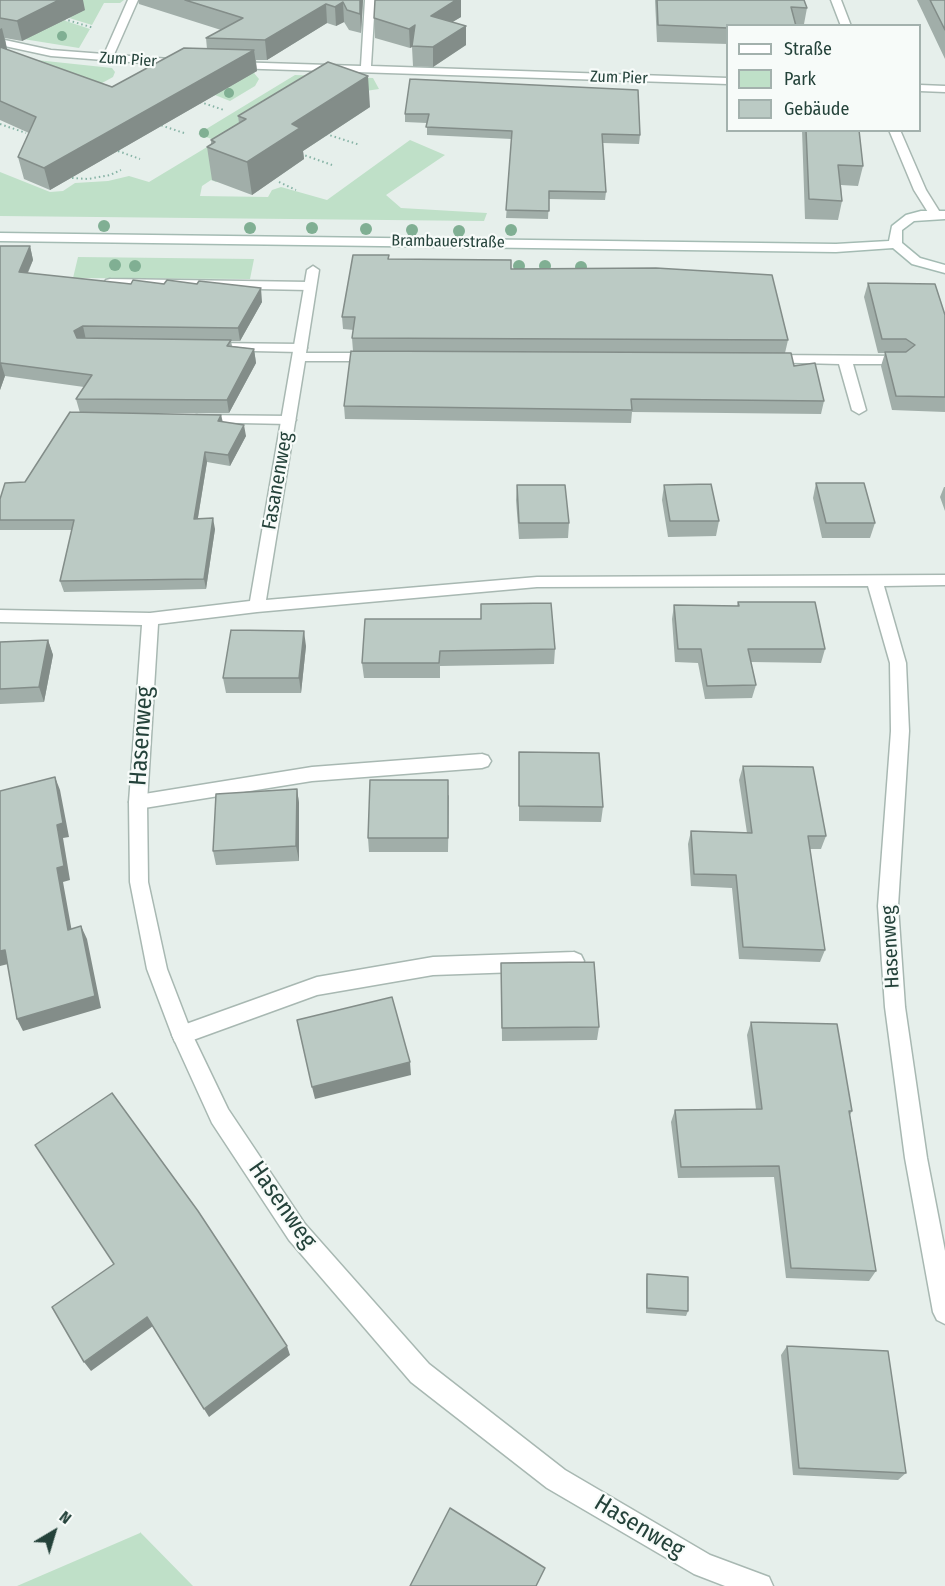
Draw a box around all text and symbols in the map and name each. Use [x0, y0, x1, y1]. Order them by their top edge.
legend [726, 24, 921, 132]
text: Straße [784, 38, 832, 60]
street label: Zum Pier [99, 48, 157, 72]
street label: Zum Pier [590, 67, 648, 89]
text: Park [784, 68, 816, 90]
text: Gebäude [784, 98, 849, 120]
street label: Brambauerstraße [391, 231, 505, 253]
street label: Fasanenweg [258, 430, 298, 532]
street label: Hasenweg [124, 685, 160, 787]
street label: Hasenweg [877, 905, 905, 989]
street label: Hasenweg [242, 1156, 322, 1254]
street label: Hasenweg [589, 1489, 689, 1565]
north arrow [24, 1502, 84, 1562]
text: N [56, 1507, 75, 1528]

